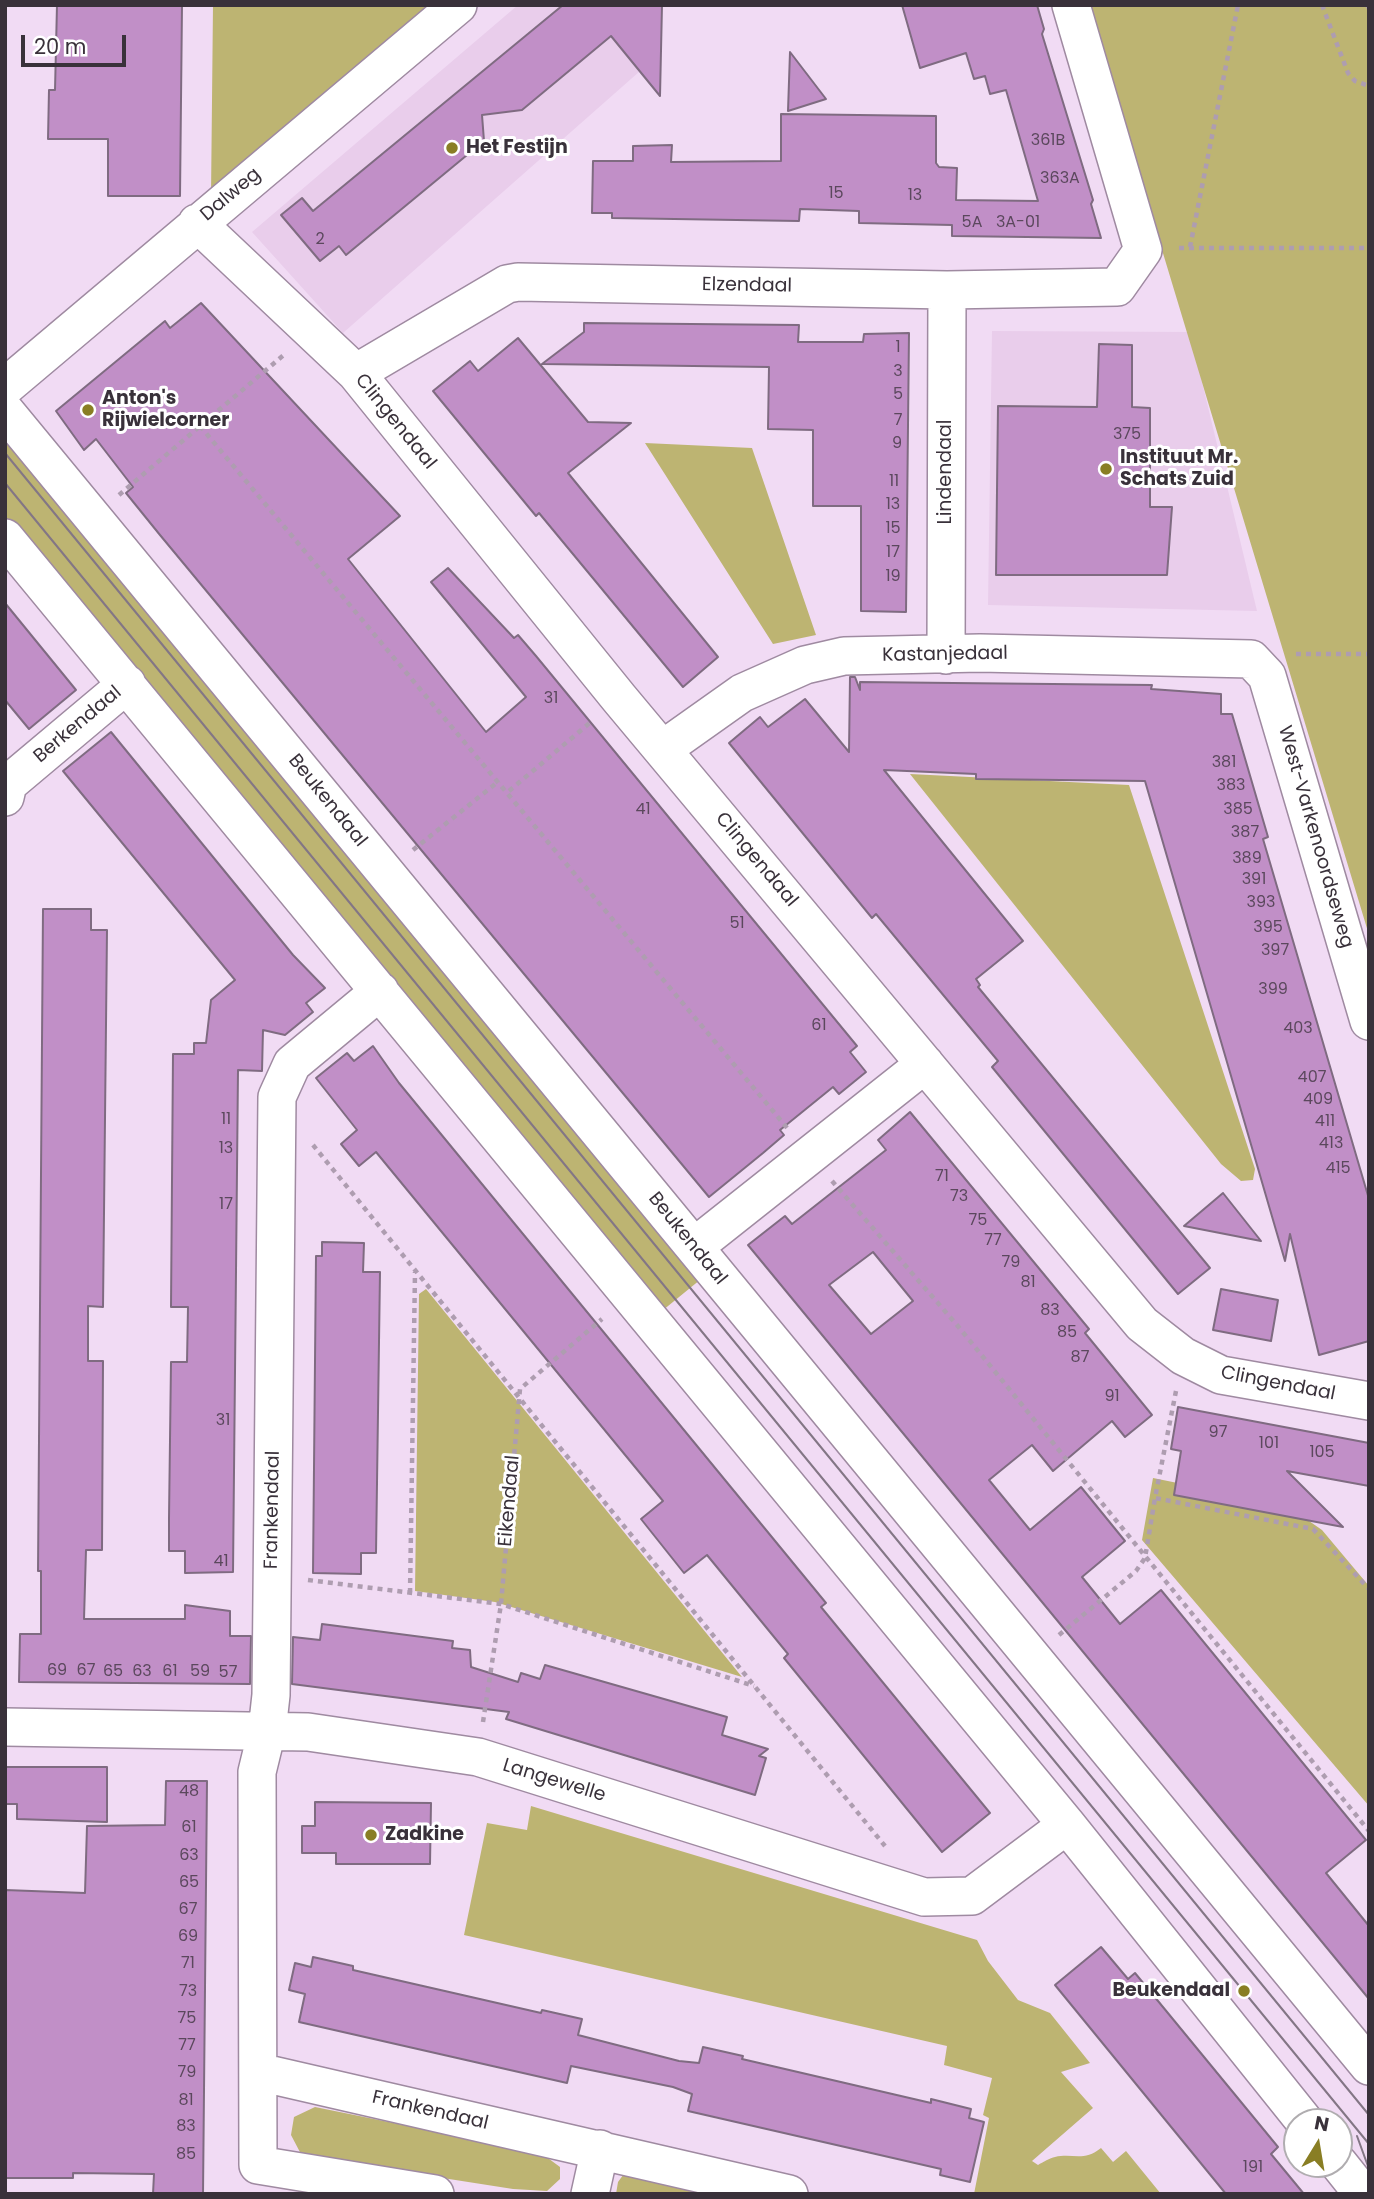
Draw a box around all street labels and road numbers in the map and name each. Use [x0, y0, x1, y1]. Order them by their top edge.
street label: Dalweg [196, 163, 266, 227]
street label: Elzendaal [702, 274, 792, 298]
street label: Clingendaal [350, 370, 440, 474]
street label: Lindendaal [935, 419, 957, 525]
street label: Kastanjedaal [882, 643, 1008, 667]
street label: Berkendaal [30, 682, 126, 768]
street label: West-Varkenoordseweg [1272, 723, 1358, 951]
street label: Beukendaal [283, 750, 371, 852]
street label: Clingendaal [710, 808, 802, 912]
street label: Beukendaal [643, 1188, 731, 1290]
street label: Clingendaal [1219, 1362, 1337, 1406]
street label: Frankendaal [261, 1451, 285, 1569]
street label: Eikendaal [495, 1455, 525, 1547]
street label: Langewelle [500, 1755, 608, 1807]
street label: Frankendaal [370, 2087, 490, 2135]

